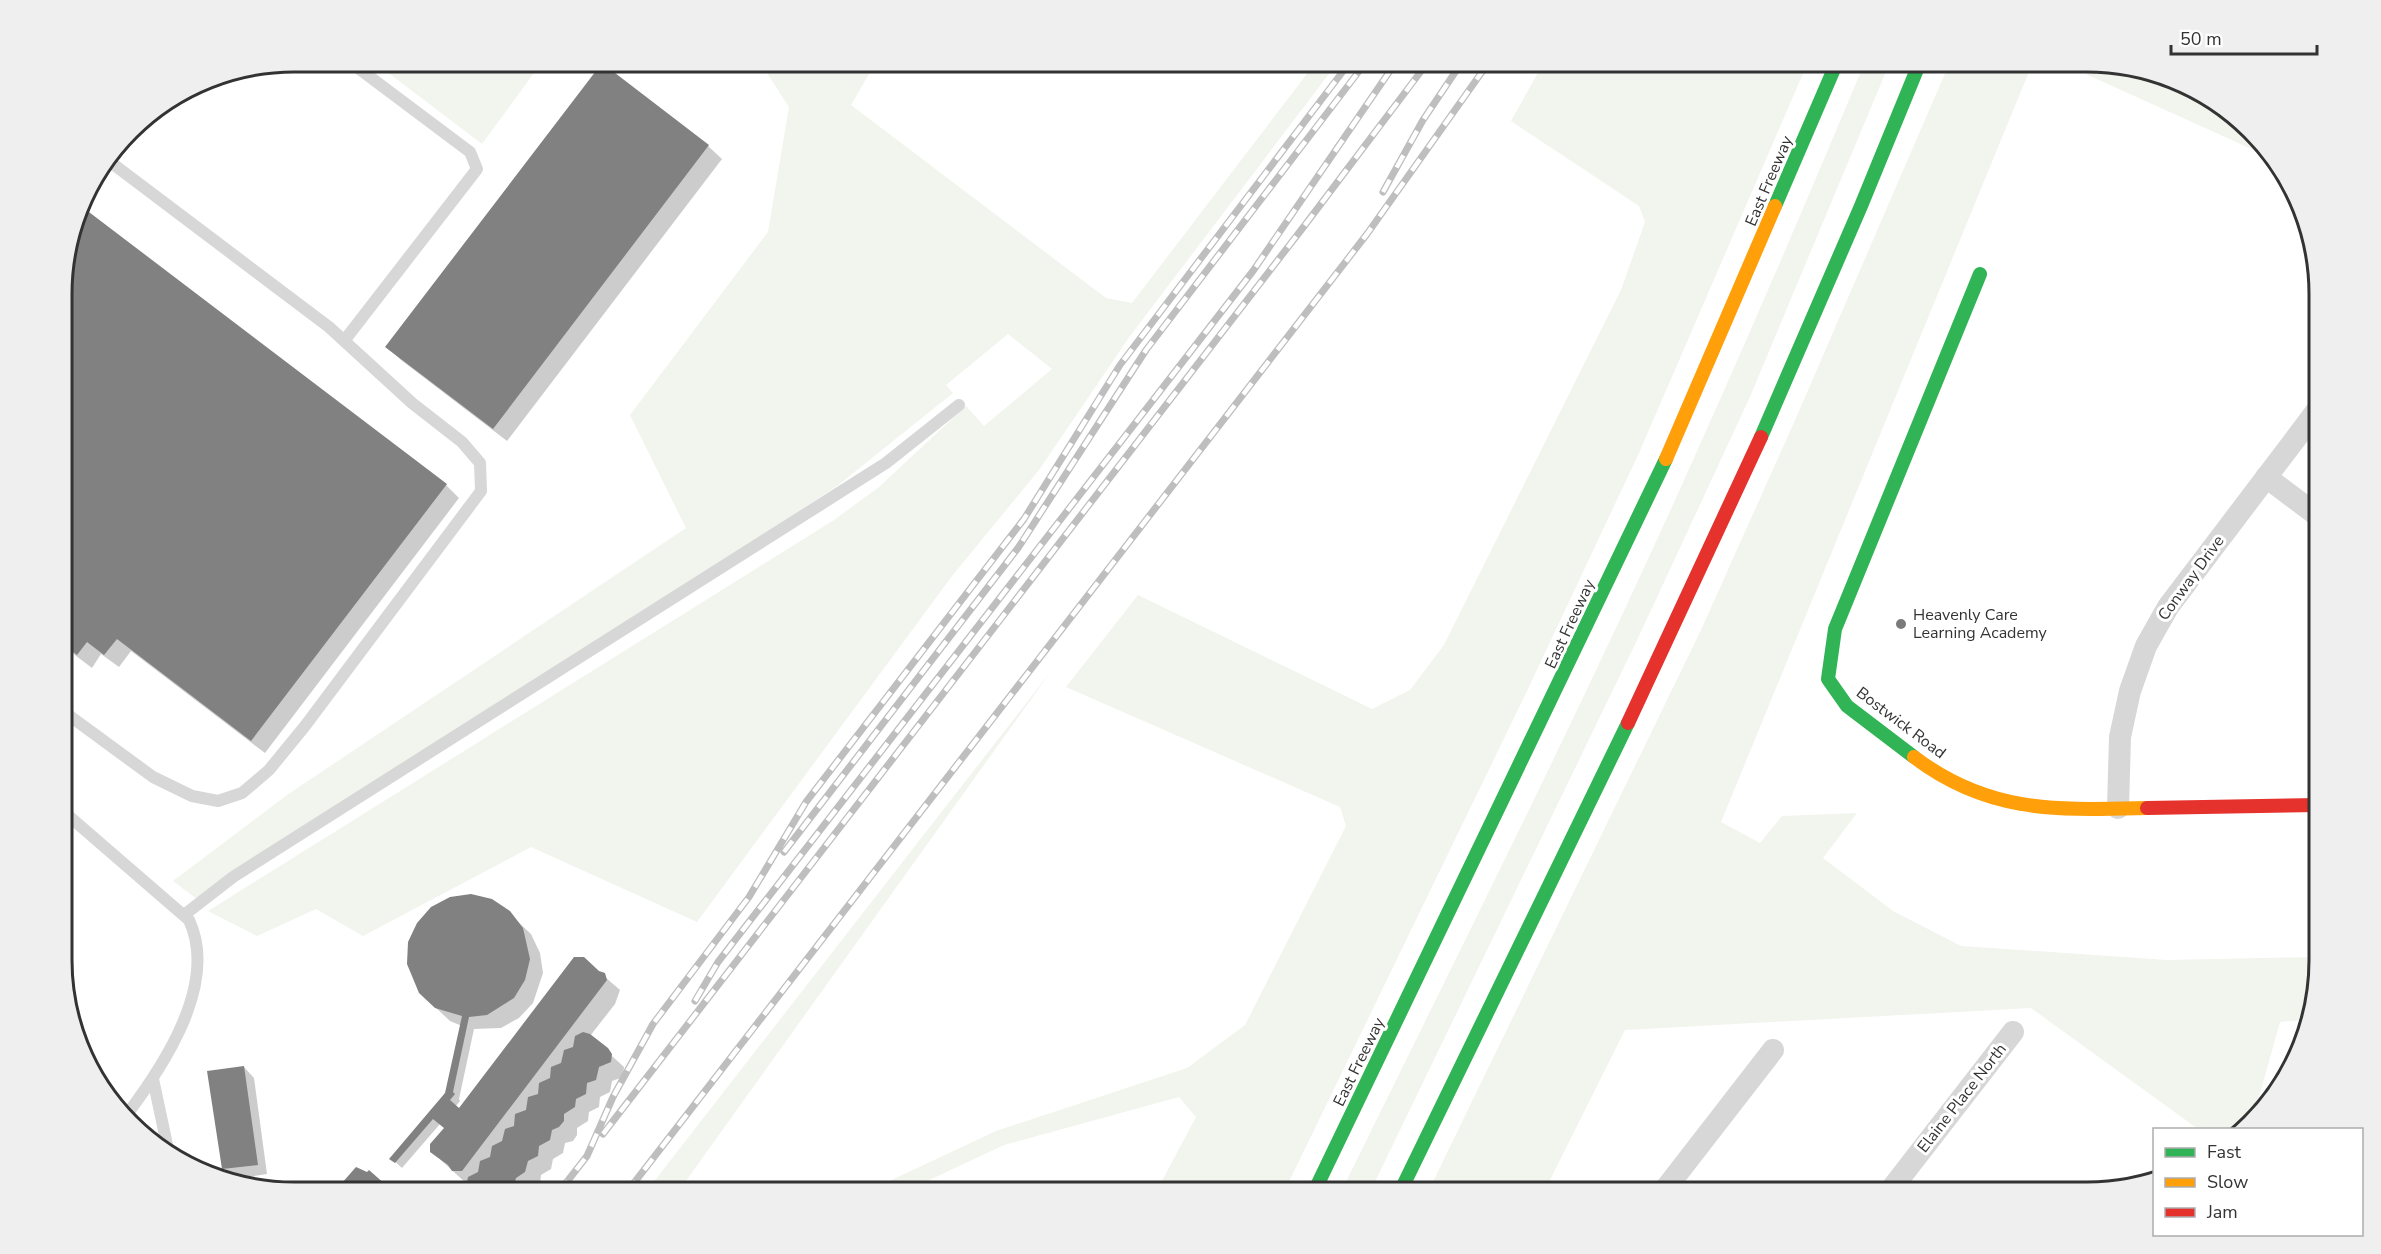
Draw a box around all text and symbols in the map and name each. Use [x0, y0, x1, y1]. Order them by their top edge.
scale bar [2171, 18, 2316, 56]
text: 50 m [2180, 27, 2222, 51]
street label: East Freeway [1740, 132, 1798, 230]
street label: Conway Drive [2153, 531, 2229, 625]
street label: East Freeway [1540, 575, 1601, 672]
place label: Heavenly Care Learning Academy [1913, 604, 2048, 644]
marker: Heavenly Care Learning Academy [1894, 617, 1908, 631]
street label: Bostwick Road [1852, 682, 1950, 764]
street label: East Freeway [1328, 1013, 1390, 1110]
street label: Elaine Place North [1912, 1039, 2012, 1157]
legend [2153, 1128, 2363, 1236]
text: Fast [2207, 1140, 2242, 1164]
text: Slow [2207, 1170, 2248, 1194]
text: Jam [2206, 1200, 2238, 1224]

